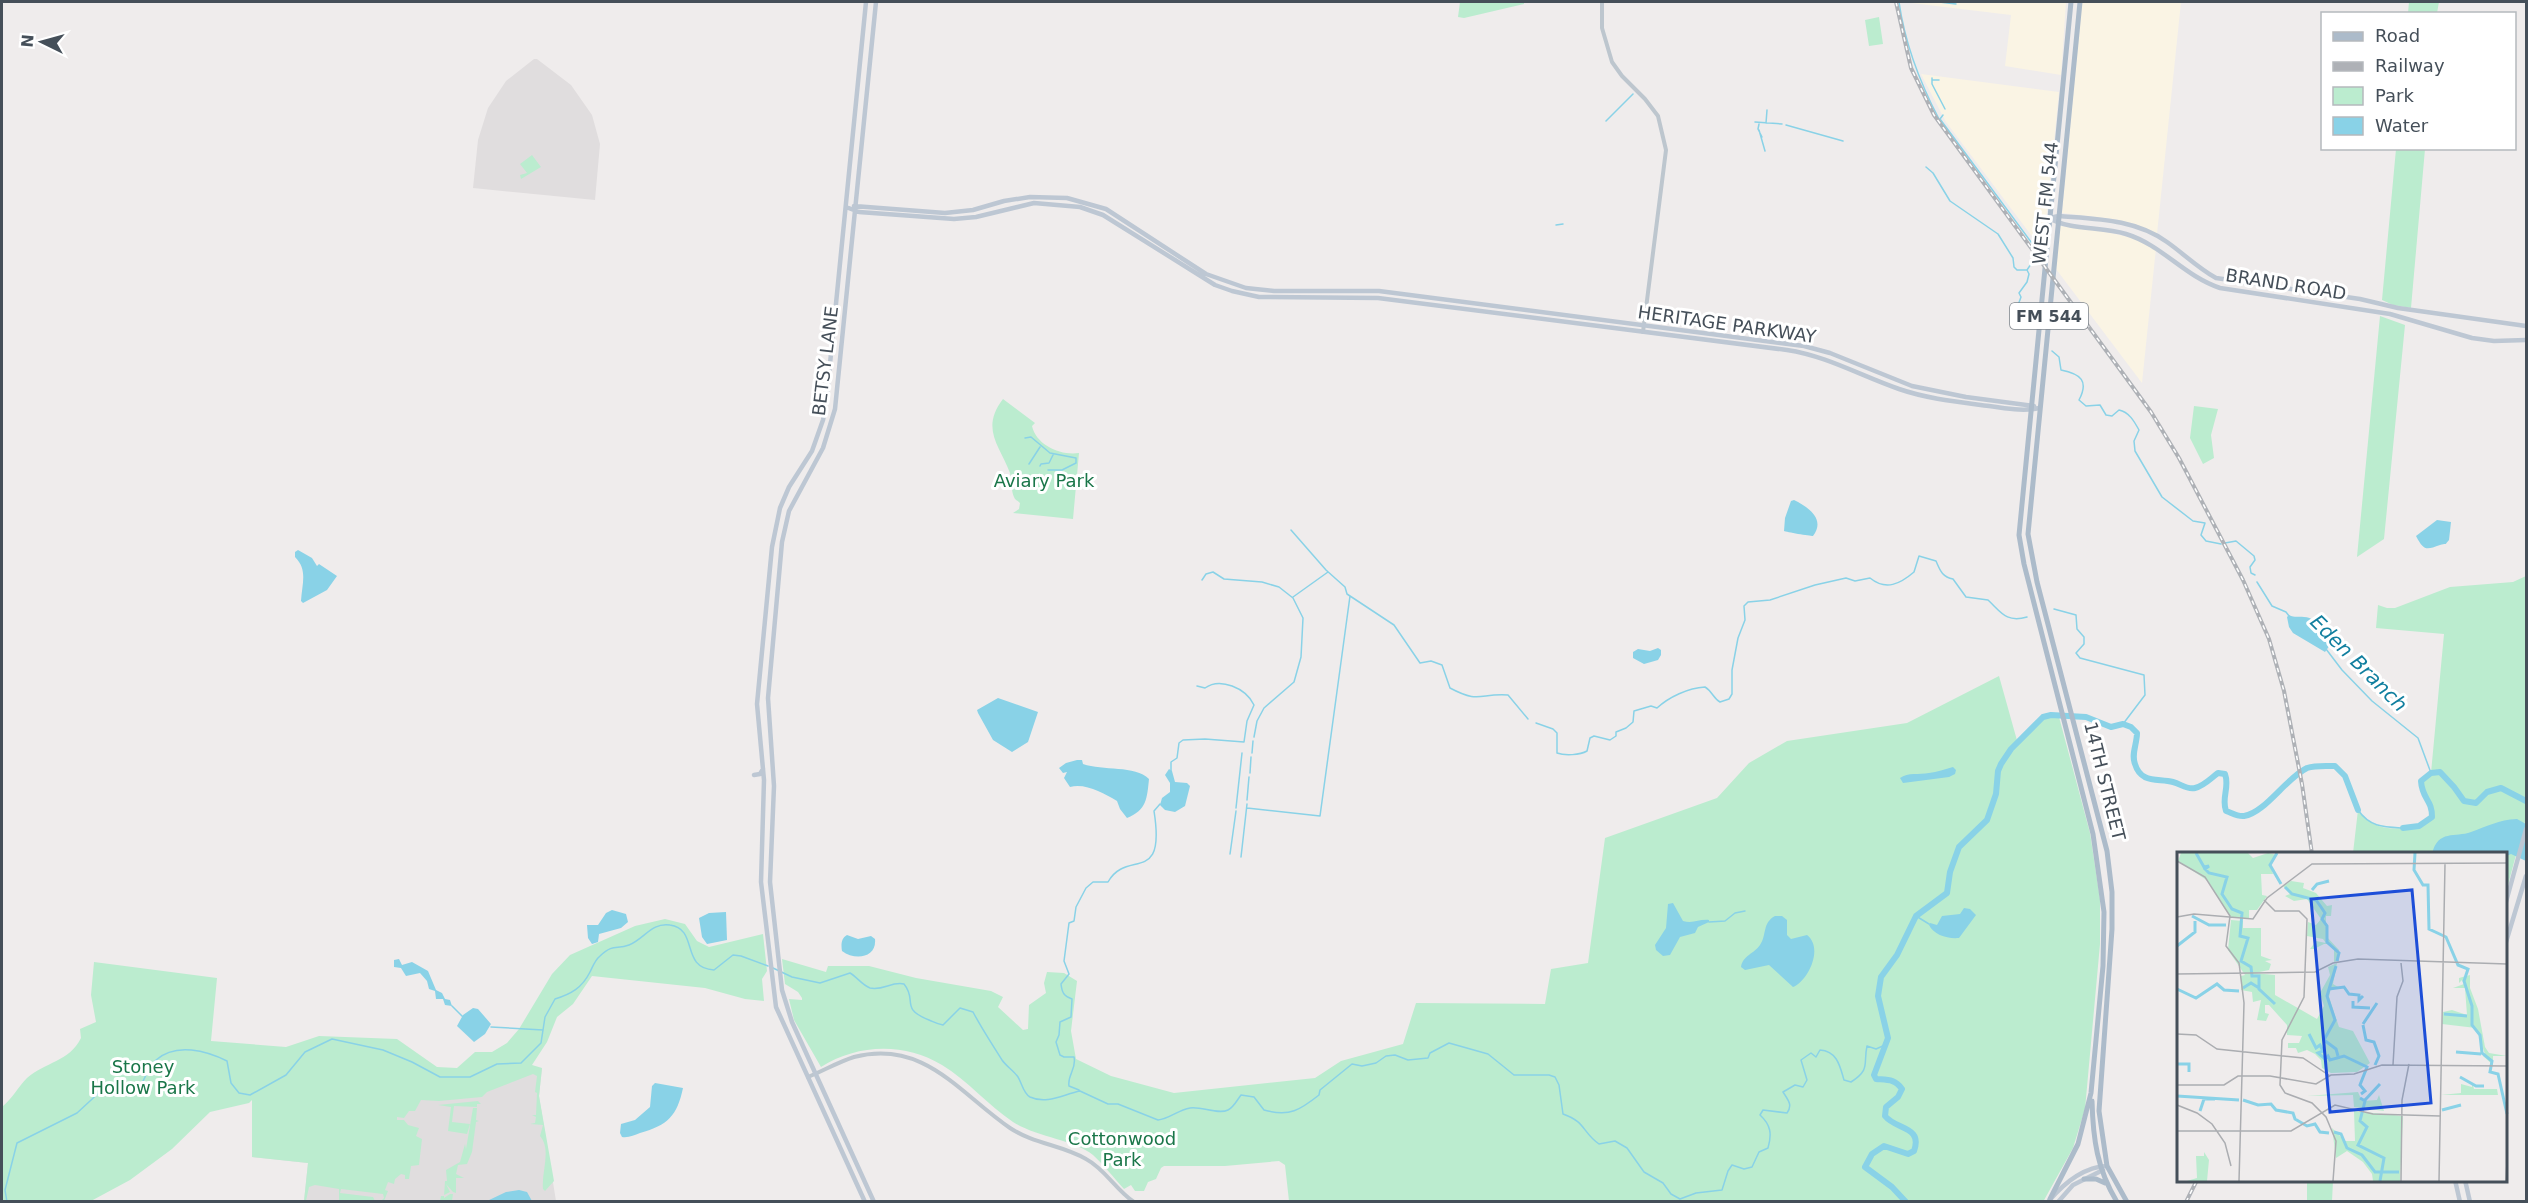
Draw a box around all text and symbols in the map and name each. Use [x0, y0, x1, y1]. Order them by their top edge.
north arrow [12, 12, 72, 72]
legend [2321, 12, 2516, 150]
text: Road [2375, 25, 2420, 46]
text: N [18, 33, 38, 48]
text: Railway [2375, 55, 2445, 76]
text: Park [2375, 85, 2414, 106]
text: Water [2375, 115, 2429, 136]
street label: WEST FM 544 [2028, 141, 2062, 265]
street label: BRAND ROAD [2224, 264, 2348, 304]
street label: HERITAGE PARKWAY [1637, 301, 1818, 347]
road number: FM 544 [2010, 303, 2088, 329]
street label: BETSY LANE [808, 305, 842, 417]
park label: Aviary Park [994, 470, 1095, 491]
water label: Eden Branch [2306, 610, 2412, 716]
street label: 14TH STREET [2080, 719, 2130, 844]
inset map [2177, 852, 2507, 1182]
park label: Stoney Hollow Park [91, 1056, 196, 1098]
park label: Cottonwood Park [1068, 1128, 1176, 1170]

